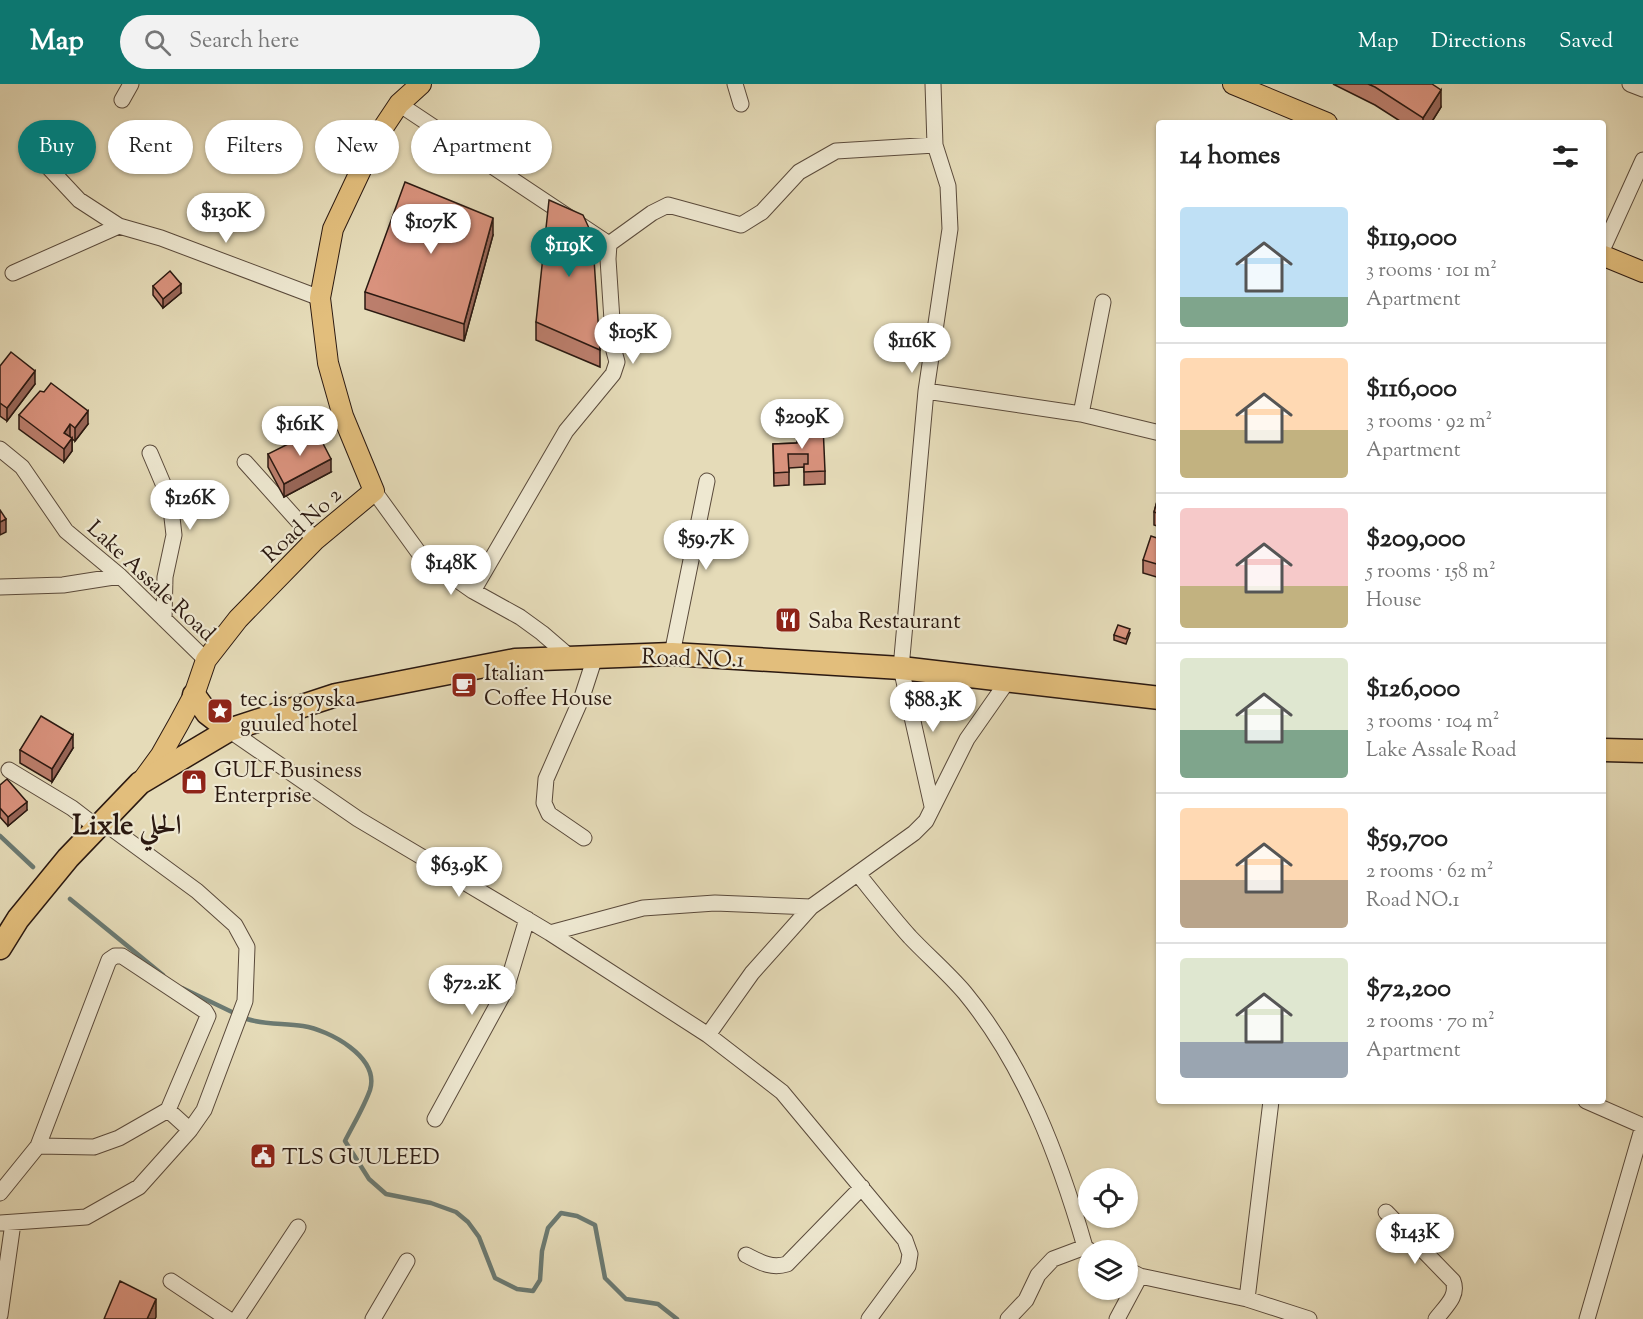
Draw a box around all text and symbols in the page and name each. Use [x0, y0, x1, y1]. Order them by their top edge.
search box [120, 15, 540, 69]
text: Map [30, 22, 84, 62]
icon: search [141, 26, 174, 59]
text: Search here [189, 26, 299, 58]
text: Map [1358, 27, 1398, 57]
text: Directions [1431, 27, 1526, 57]
text: Saved [1559, 27, 1613, 57]
chip: Buy [18, 120, 96, 174]
chip: Rent [108, 120, 193, 174]
chip: Filters [205, 120, 303, 174]
chip: New [315, 120, 399, 174]
chip: Apartment [411, 120, 552, 174]
text: 14 homes [1180, 138, 1280, 175]
icon: filters [1549, 140, 1582, 173]
pin: $130K [184, 193, 268, 244]
text: $130K [201, 198, 251, 227]
pin: $107K [389, 204, 473, 255]
text: $107K [405, 209, 457, 238]
text: $119,000 [1366, 220, 1457, 257]
pin: $119K [527, 227, 611, 278]
icon: home [1228, 231, 1300, 303]
text: $119K [545, 232, 593, 261]
text: 3 rooms · 101 m² [1366, 257, 1497, 286]
text: Apartment [1366, 286, 1461, 315]
pin: $105K [591, 314, 675, 365]
text: $105K [608, 319, 658, 348]
pin: $116K [870, 323, 954, 374]
text: $116K [888, 328, 936, 357]
text: $116,000 [1366, 371, 1457, 408]
icon: home [1228, 382, 1300, 454]
pin: $209K [760, 399, 844, 450]
text: $209K [775, 404, 829, 433]
pin: $161K [258, 406, 342, 457]
text: 3 rooms · 92 m² [1366, 408, 1492, 437]
text: $161K [276, 411, 324, 440]
text: Apartment [1366, 437, 1461, 466]
pin: $126K [148, 480, 232, 531]
street label: Road No 2 [256, 481, 350, 571]
text: $126K [164, 485, 216, 514]
street label: Lake Assale Road [79, 514, 221, 650]
pin: $59.7K [657, 520, 755, 571]
text: $209,000 [1366, 521, 1465, 558]
text: $59.7K [678, 525, 734, 554]
icon: home [1228, 532, 1300, 604]
pin: $148K [409, 545, 493, 596]
text: $148K [425, 550, 477, 579]
text: 5 rooms · 158 m² [1366, 558, 1496, 587]
text: House [1366, 587, 1421, 616]
restaurant icon: Saba Restaurant [773, 605, 803, 635]
place label: Saba Restaurant [808, 607, 961, 639]
street label: Road NO.1 [641, 642, 745, 678]
place label: Italian Coffee House [484, 659, 612, 716]
cafe icon: Italian Coffee House [449, 670, 479, 700]
text: $126,000 [1366, 671, 1460, 708]
pin: $88.3K [884, 682, 982, 733]
icon: home [1228, 682, 1300, 754]
place label: tec is goyska guuled hotel [240, 685, 358, 742]
text: $88.3K [904, 687, 962, 716]
place icon: tec is goyska guuled hotel [205, 696, 235, 726]
text: 3 rooms · 104 m² [1366, 708, 1500, 737]
text: Lake Assale Road [1366, 737, 1516, 766]
place label: GULF Business Enterprise [214, 756, 362, 813]
shop icon: GULF Business Enterprise [179, 767, 209, 797]
district label: Lixle الحلي [72, 807, 182, 852]
text: $59,700 [1366, 821, 1448, 858]
icon: home [1228, 832, 1300, 904]
pin: $63.9K [410, 847, 508, 898]
text: $63.9K [430, 852, 488, 881]
text: 2 rooms · 62 m² [1366, 858, 1494, 887]
text: Road NO.1 [1366, 887, 1460, 916]
pin: $72.2K [423, 965, 521, 1016]
text: $72.2K [443, 970, 501, 999]
text: $72,200 [1366, 971, 1451, 1008]
icon: home [1228, 982, 1300, 1054]
text: 2 rooms · 70 m² [1366, 1008, 1495, 1037]
text: Apartment [1366, 1037, 1461, 1066]
public building icon: TLS GUULEED [248, 1141, 278, 1171]
place label: TLS GUULEED [282, 1143, 440, 1175]
map controls [1078, 1168, 1138, 1300]
button: locate [1078, 1168, 1138, 1228]
pin: $143K [1373, 1214, 1457, 1265]
text: $143K [1390, 1219, 1440, 1248]
button: layers [1078, 1240, 1138, 1300]

